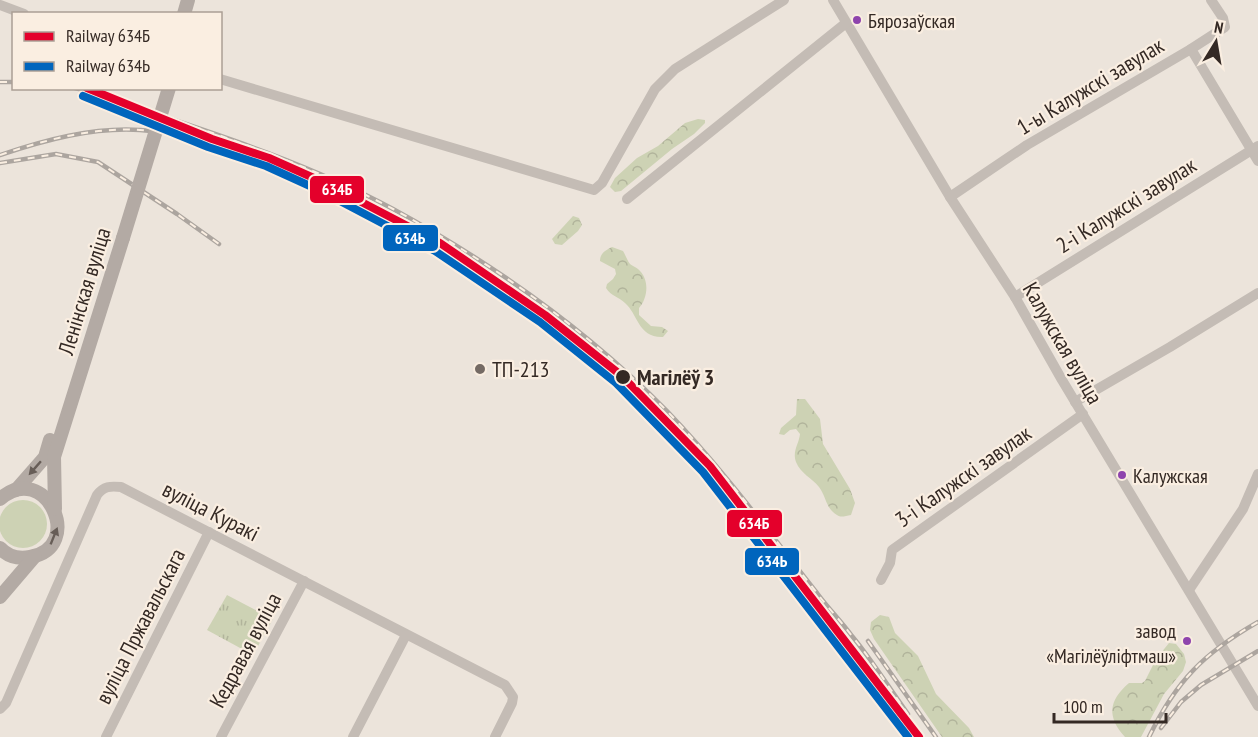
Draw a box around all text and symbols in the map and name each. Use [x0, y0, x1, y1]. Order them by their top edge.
place label: Бярозаўская [868, 8, 955, 34]
legend [12, 12, 222, 90]
north arrow [1186, 12, 1246, 72]
marker: Бярозаўская [851, 14, 863, 26]
text: N [1213, 17, 1225, 38]
text: Railway 634Б [66, 24, 150, 47]
street label: 1-ы Калужскі завулак [1011, 31, 1169, 141]
text: Railway 634Ь [66, 54, 150, 77]
street label: 2-і Калужскі завулак [1051, 151, 1202, 259]
line badge: 634Б [309, 175, 365, 204]
text: 634Б [322, 179, 353, 199]
street label: Ленінская вуліца [51, 224, 117, 359]
line badge: 634Ь [382, 224, 439, 252]
text: 634Ь [395, 228, 426, 248]
street label: Калужская вуліца [1017, 277, 1109, 409]
place label: ТП-213 [492, 355, 550, 383]
marker: ТП-213 [473, 362, 487, 376]
place label: Магілёў 3 [637, 363, 714, 391]
marker: Магілёў 3 [614, 368, 632, 386]
street label: 3-і Калужскі завулак [890, 418, 1037, 533]
one-way arrow [29, 460, 42, 475]
place label: Калужская [1133, 463, 1208, 489]
marker: Калужская [1116, 469, 1128, 481]
street label: вуліца Куракі [158, 475, 264, 547]
line badge: 634Б [726, 509, 783, 538]
text: 634Б [739, 513, 770, 533]
one-way arrow [49, 527, 59, 545]
street label: вуліца Пржавальскага [89, 544, 191, 708]
line badge: 634Ь [744, 547, 800, 576]
text: 634Ь [757, 551, 788, 571]
street label: Кедравая вуліца [203, 588, 287, 712]
place label: завод «Магілёўліфтмаш» [1046, 618, 1176, 669]
marker: завод «Магілёўліфтмаш» [1181, 635, 1193, 647]
scale bar [1054, 686, 1166, 724]
text: 100 m [1063, 695, 1103, 718]

